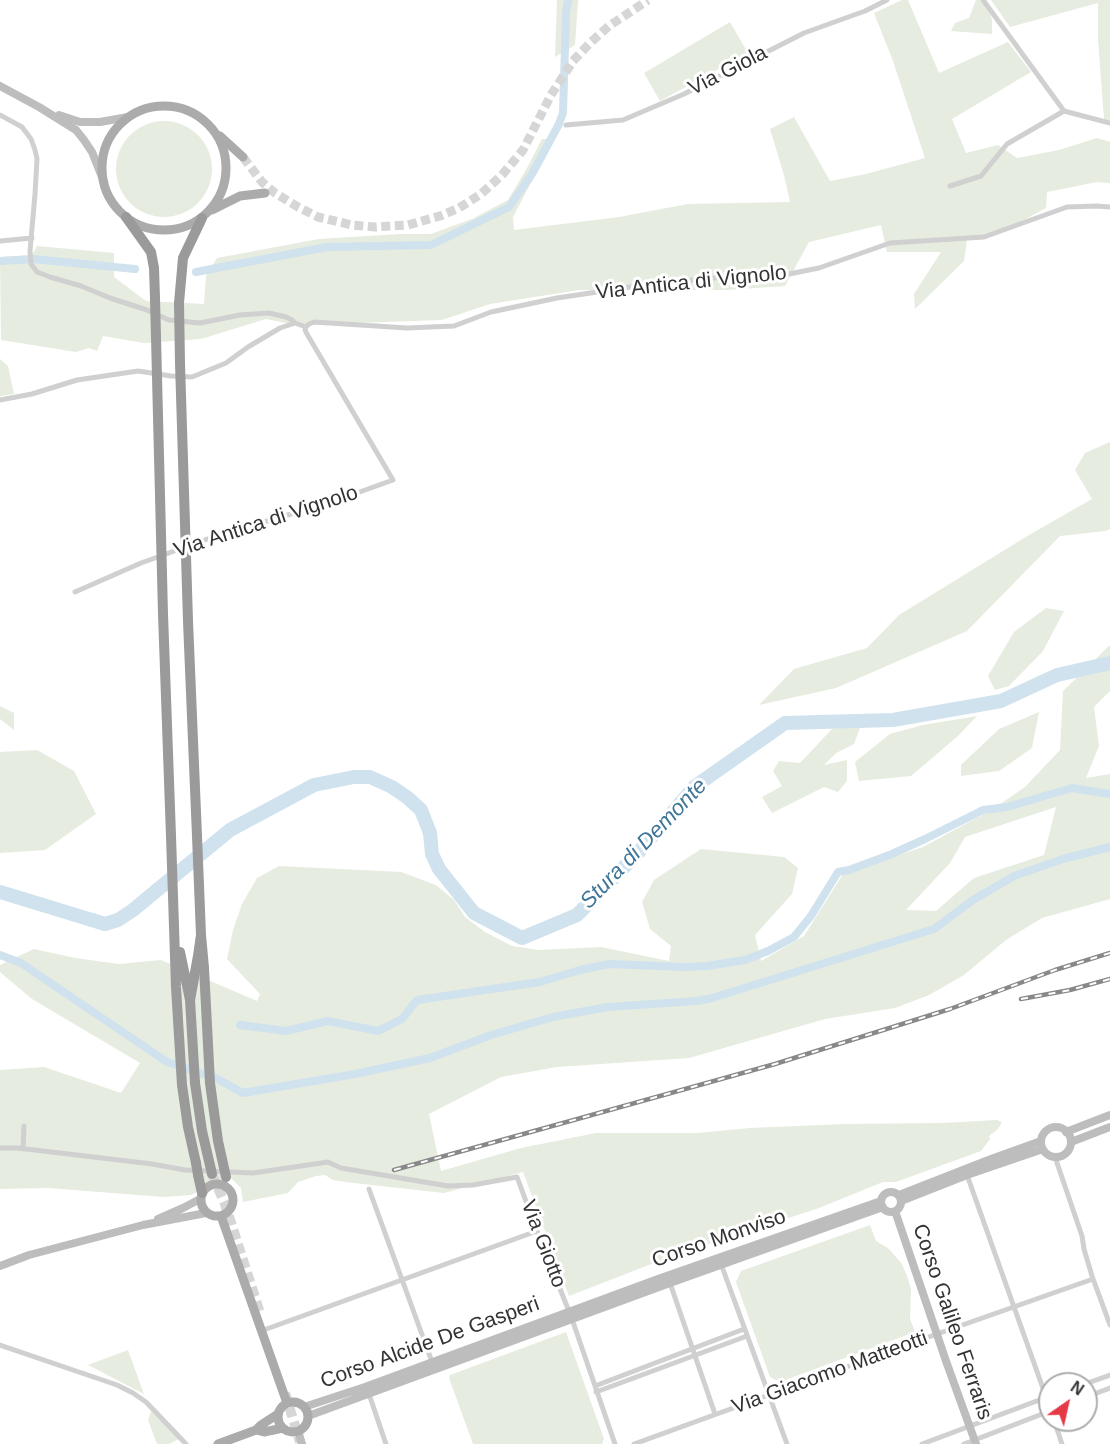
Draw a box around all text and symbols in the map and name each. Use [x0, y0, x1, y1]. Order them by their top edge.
street label: Via Giola [684, 41, 772, 101]
street label: Via Antica di Vignolo [594, 260, 788, 306]
street label: Via Antica di Vignolo [171, 480, 361, 564]
water label: Stura di Demonte [575, 773, 713, 915]
street label: Via Giotto [515, 1197, 571, 1291]
street label: Corso Monviso [649, 1204, 789, 1274]
street label: Corso Galileo Ferraris [907, 1221, 997, 1423]
street label: Corso Alcide De Gasperi [317, 1292, 543, 1394]
street label: Via Giacomo Matteotti [729, 1326, 931, 1420]
north arrow [1038, 1372, 1098, 1432]
text: N [1068, 1378, 1087, 1399]

